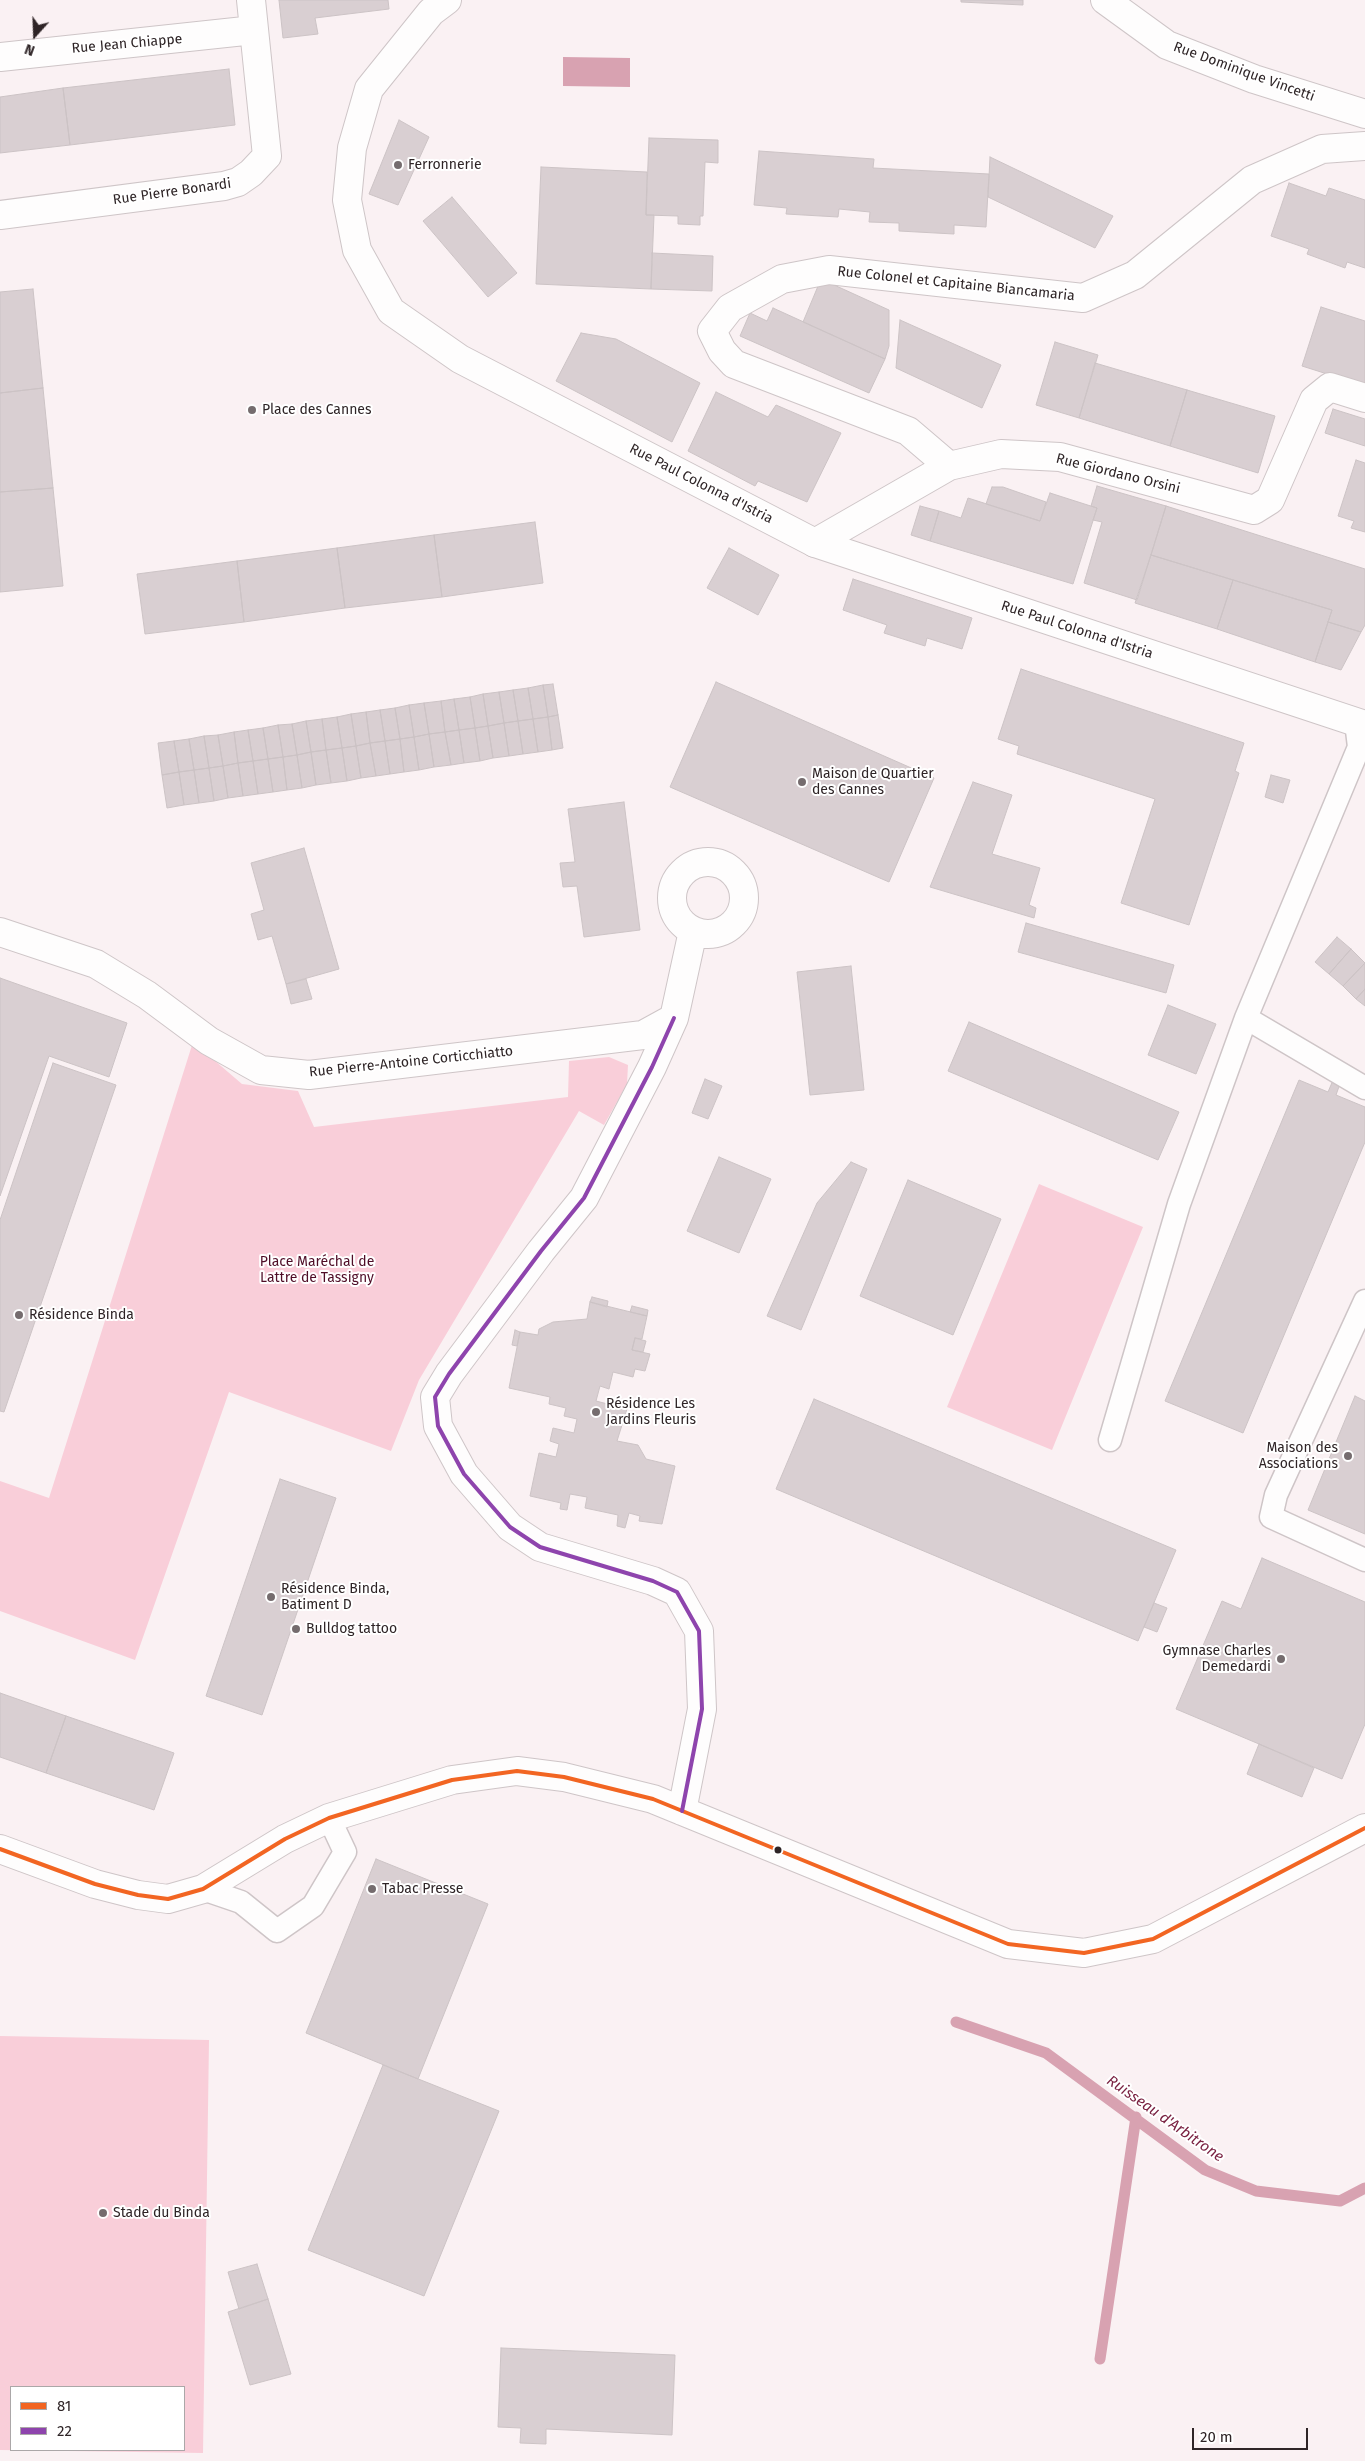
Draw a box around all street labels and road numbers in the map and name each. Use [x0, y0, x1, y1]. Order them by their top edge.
street label: Rue Jean Chiappe [71, 31, 183, 57]
street label: Rue Dominique Vincetti [1171, 39, 1317, 105]
street label: Rue Pierre Bonardi [112, 175, 232, 209]
street label: Rue Colonel et Capitaine Biancamaria [836, 263, 1076, 305]
street label: Rue Paul Colonna d'Istria [626, 440, 776, 528]
street label: Rue Giordano Orsini [1054, 450, 1182, 498]
street label: Rue Paul Colonna d'Istria [999, 597, 1155, 663]
street label: Rue Pierre-Antoine Corticchiatto [308, 1043, 514, 1081]

